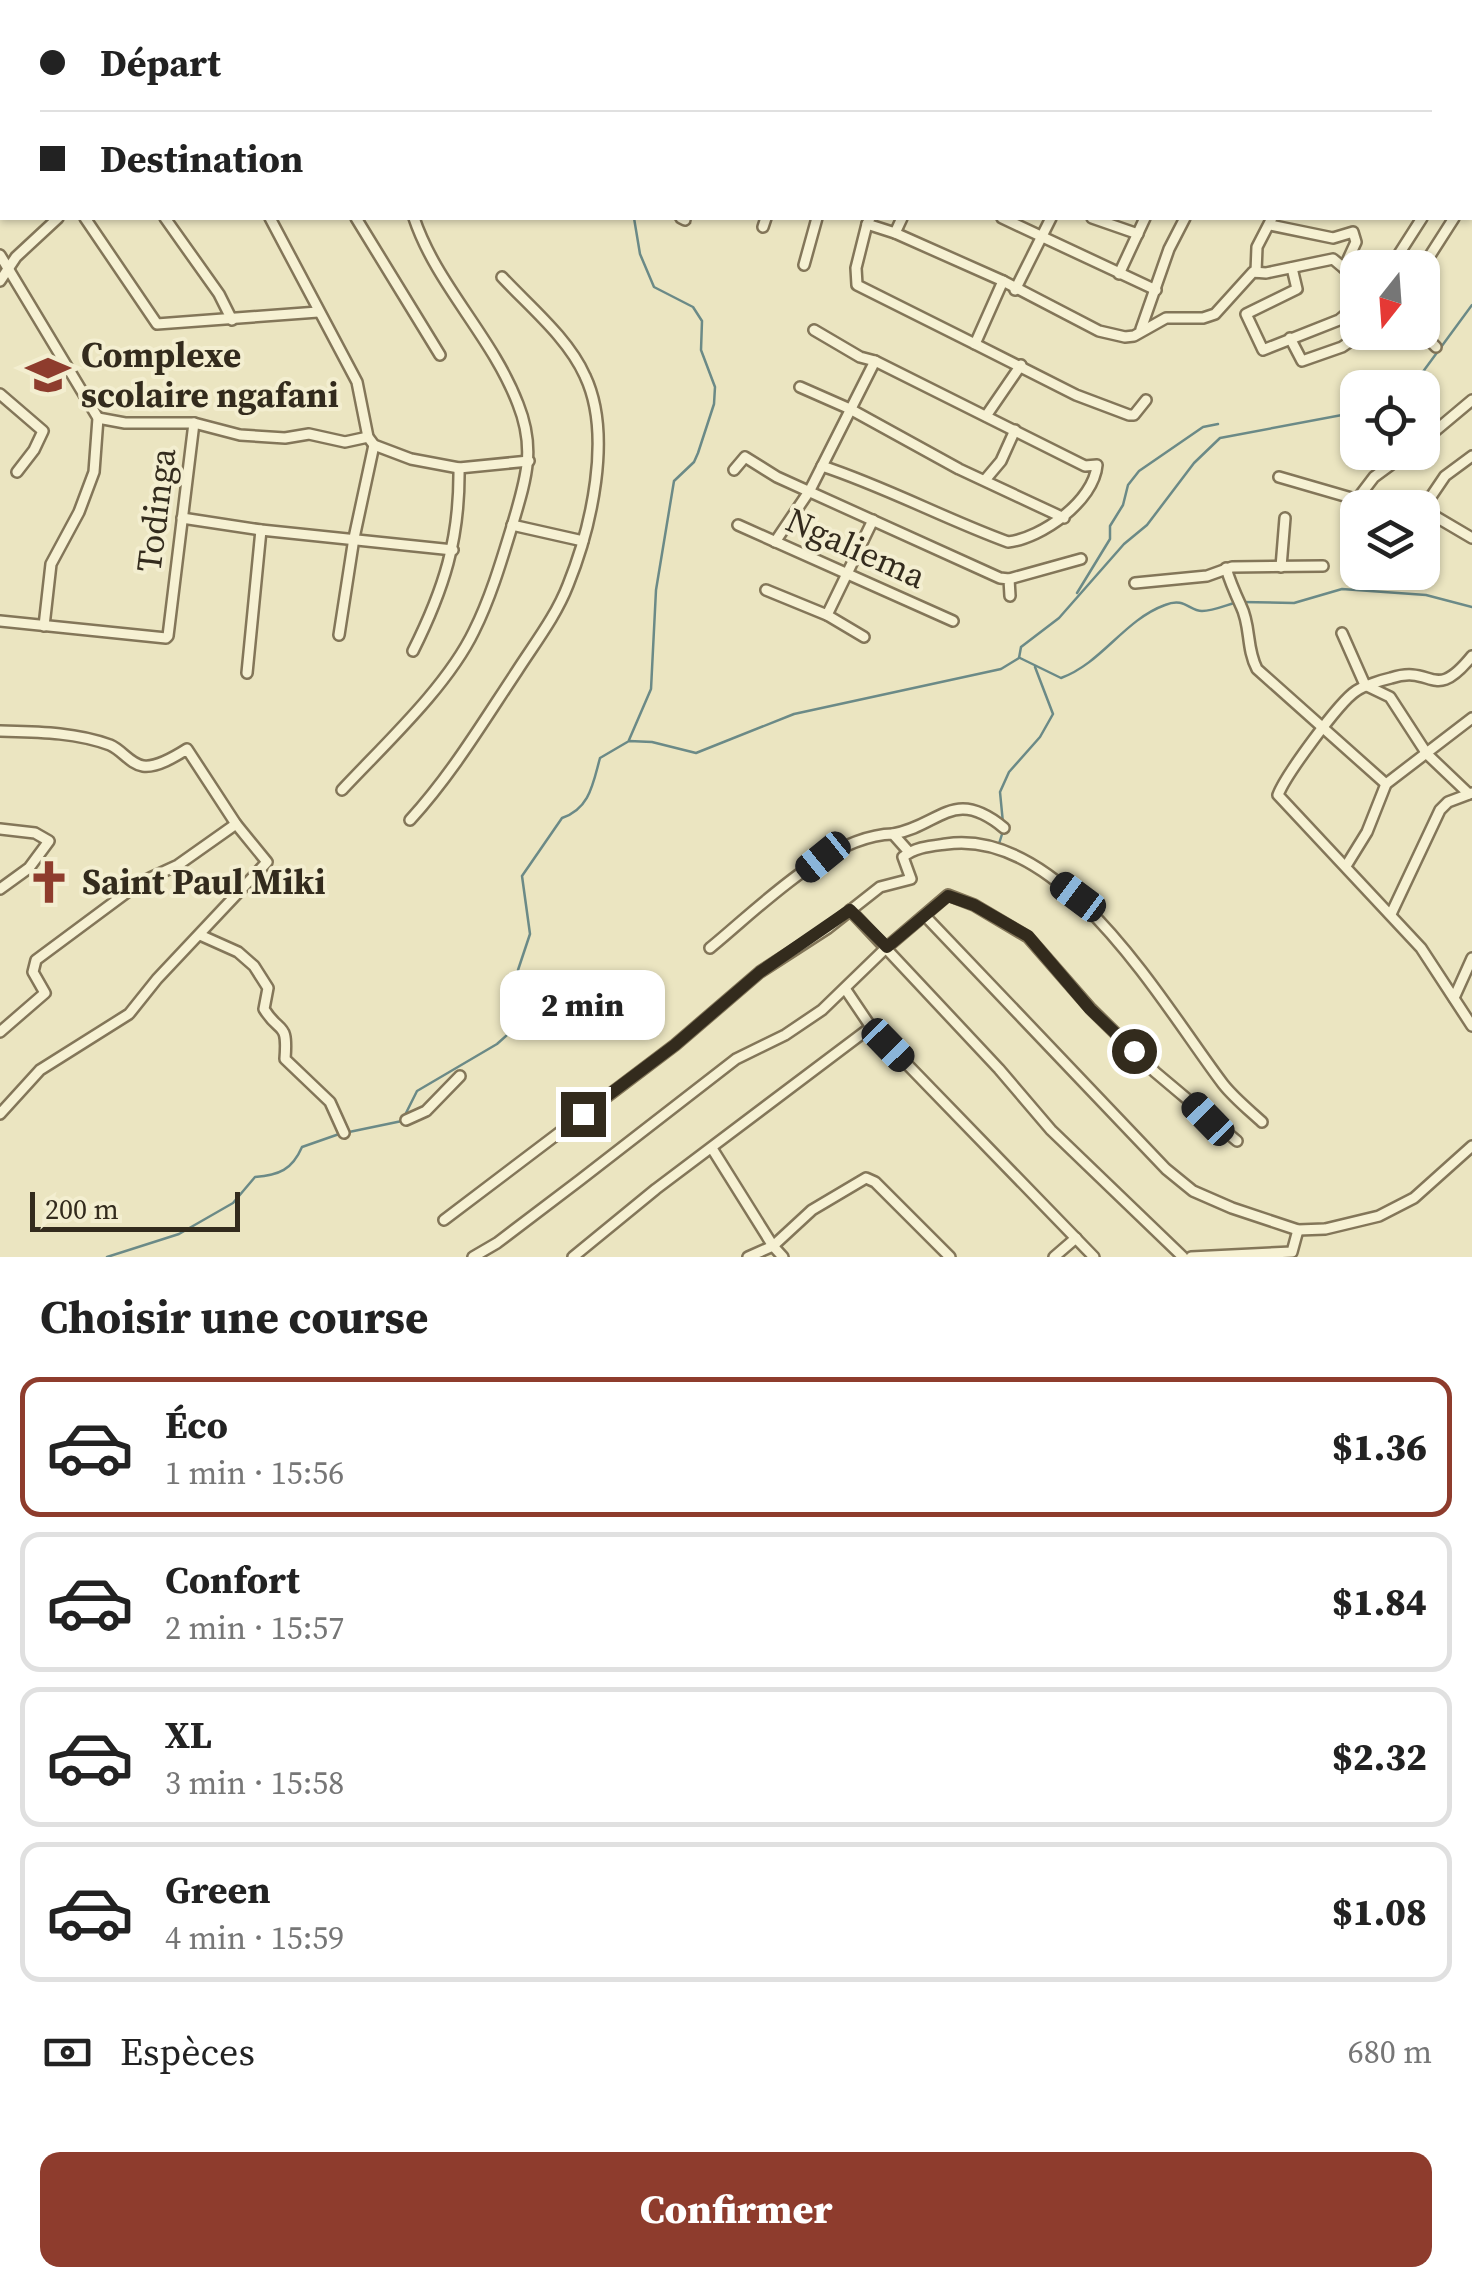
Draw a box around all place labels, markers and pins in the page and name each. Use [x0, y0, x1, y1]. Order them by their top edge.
place label: Complexe scolaire ngafani [81, 331, 339, 419]
school or university icon: Complexe scolaire ngafani [24, 351, 72, 399]
church icon: Saint Paul Miki [25, 858, 73, 906]
place label: Saint Paul Miki [82, 858, 326, 906]

